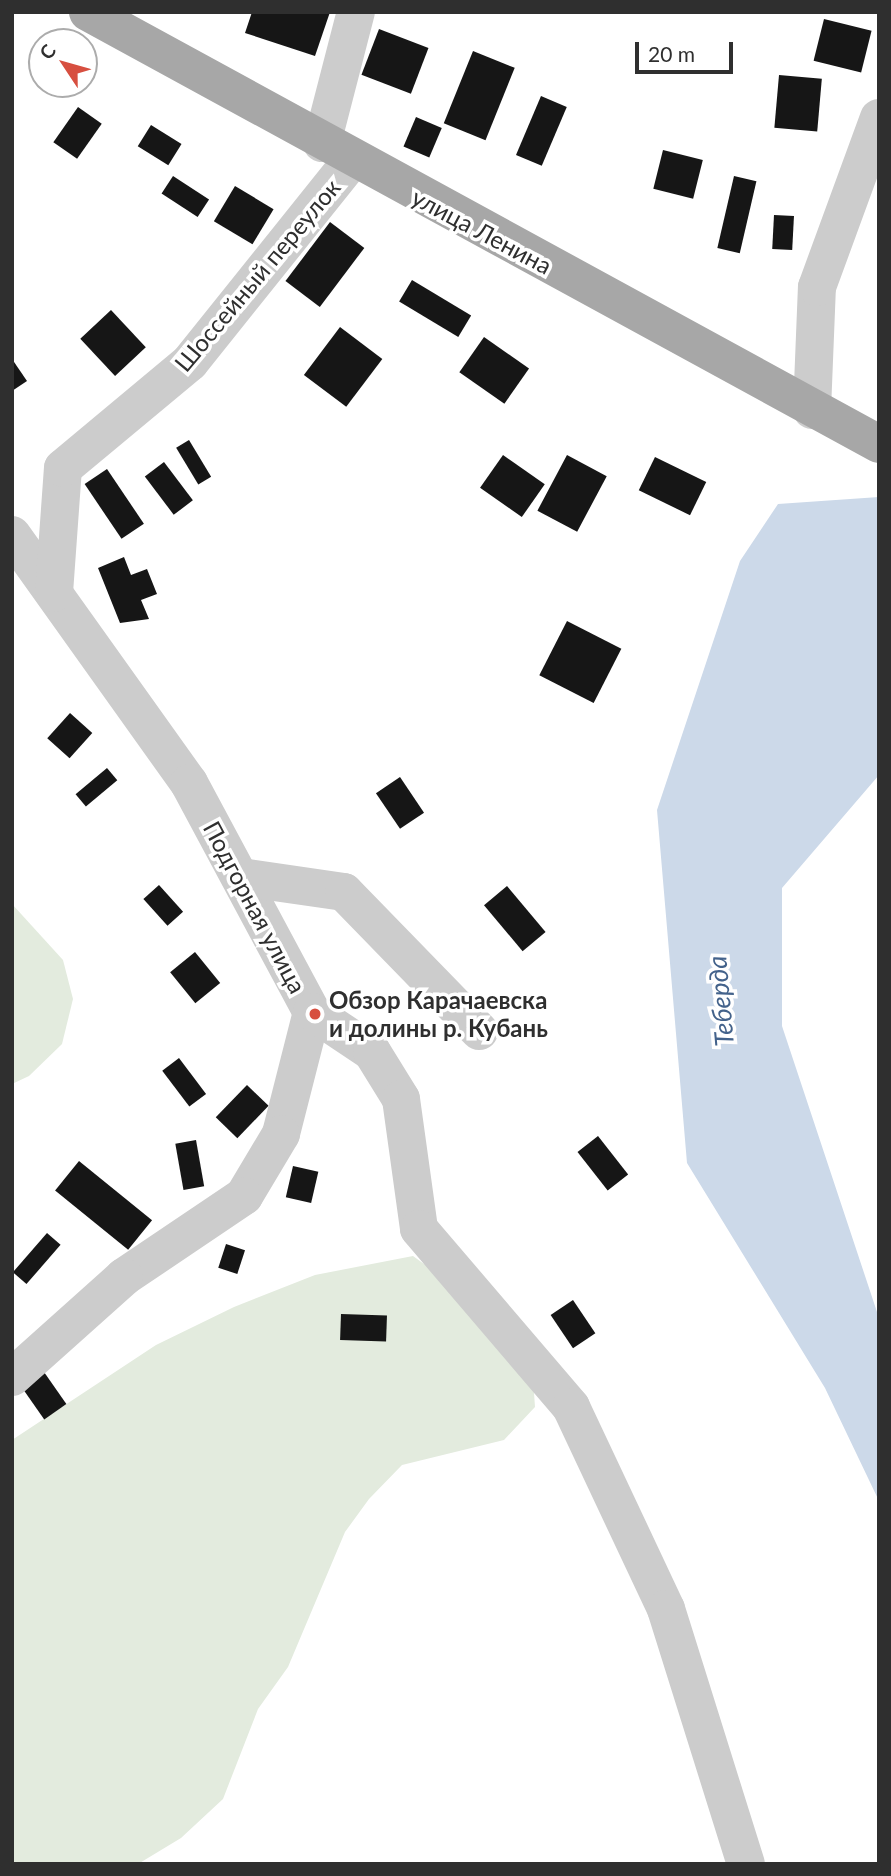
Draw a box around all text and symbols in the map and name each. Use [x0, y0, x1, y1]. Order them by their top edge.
north arrow [28, 28, 98, 98]
scale bar [639, 28, 737, 72]
text: С [34, 40, 60, 63]
text: 20 m [648, 41, 695, 66]
street label: Шоссейный переулок [168, 173, 346, 377]
street label: улица Ленина [407, 182, 557, 280]
street label: Подгорная улица [198, 816, 312, 998]
water label: Теберда [701, 954, 741, 1048]
place label: Обзор Карачаевска и долины р. Кубань [329, 986, 548, 1042]
marker: Обзор Карачаевска и долины р. Кубань [307, 1006, 323, 1022]

